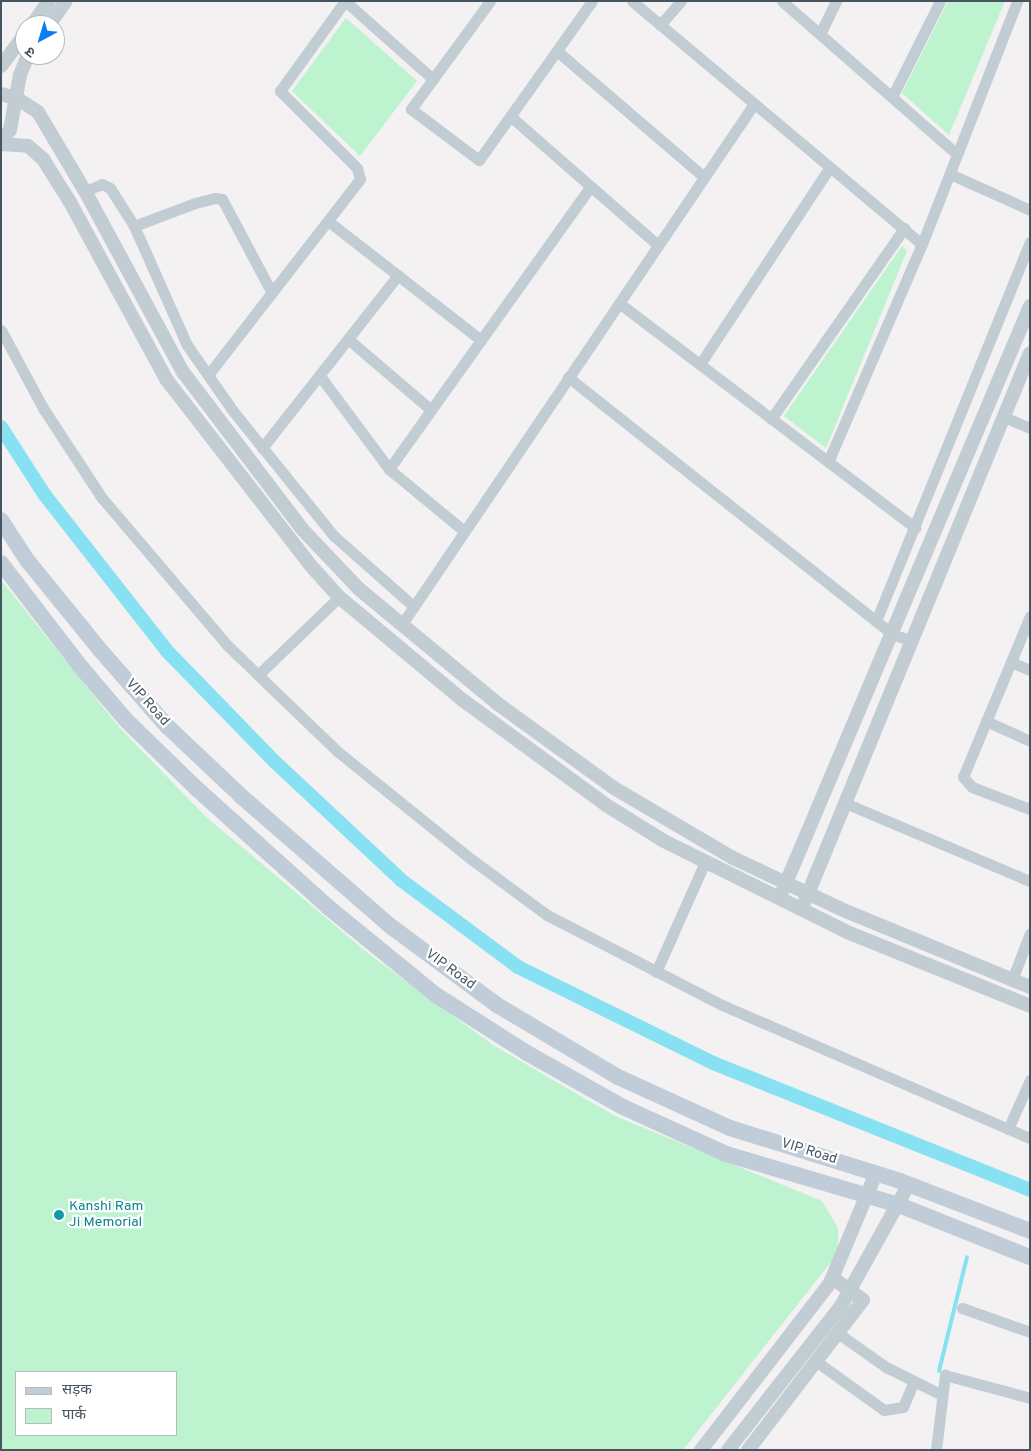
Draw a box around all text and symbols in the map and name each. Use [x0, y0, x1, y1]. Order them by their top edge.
north arrow [15, 15, 65, 65]
text: उ [22, 42, 39, 60]
street label: VIP Road [122, 676, 172, 730]
street label: VIP Road [422, 946, 478, 994]
street label: VIP Road [779, 1136, 839, 1168]
place label: Kanshi Ram Ji Memorial [69, 1199, 143, 1232]
marker: Kanshi Ram Ji Memorial [53, 1209, 65, 1221]
legend [15, 1371, 178, 1436]
text: सड़क [62, 1381, 92, 1400]
text: पार्क [62, 1406, 86, 1425]

